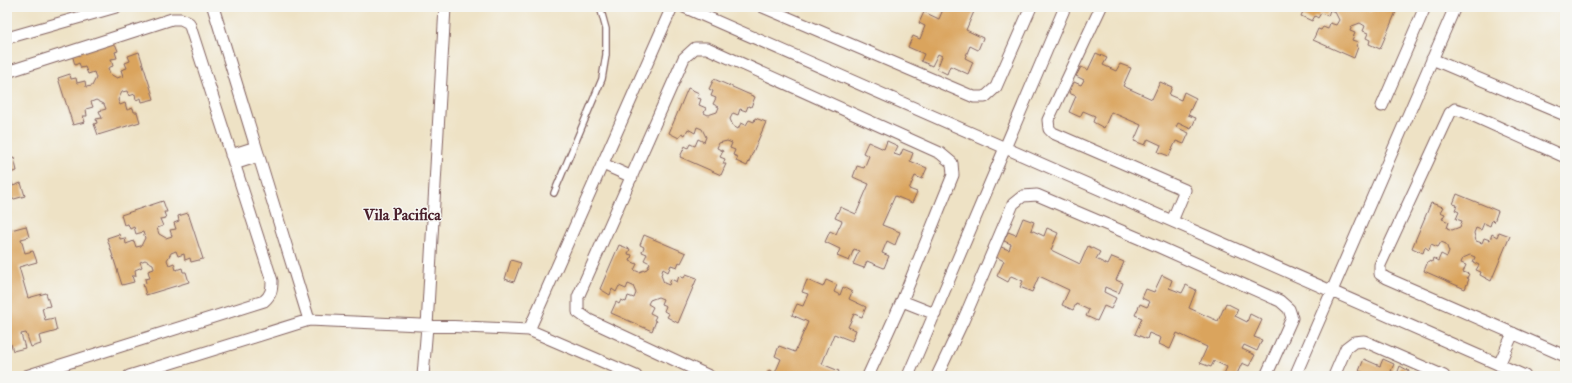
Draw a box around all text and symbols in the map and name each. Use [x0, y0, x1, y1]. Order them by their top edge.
district label: Vila Pacifica [362, 205, 441, 225]

